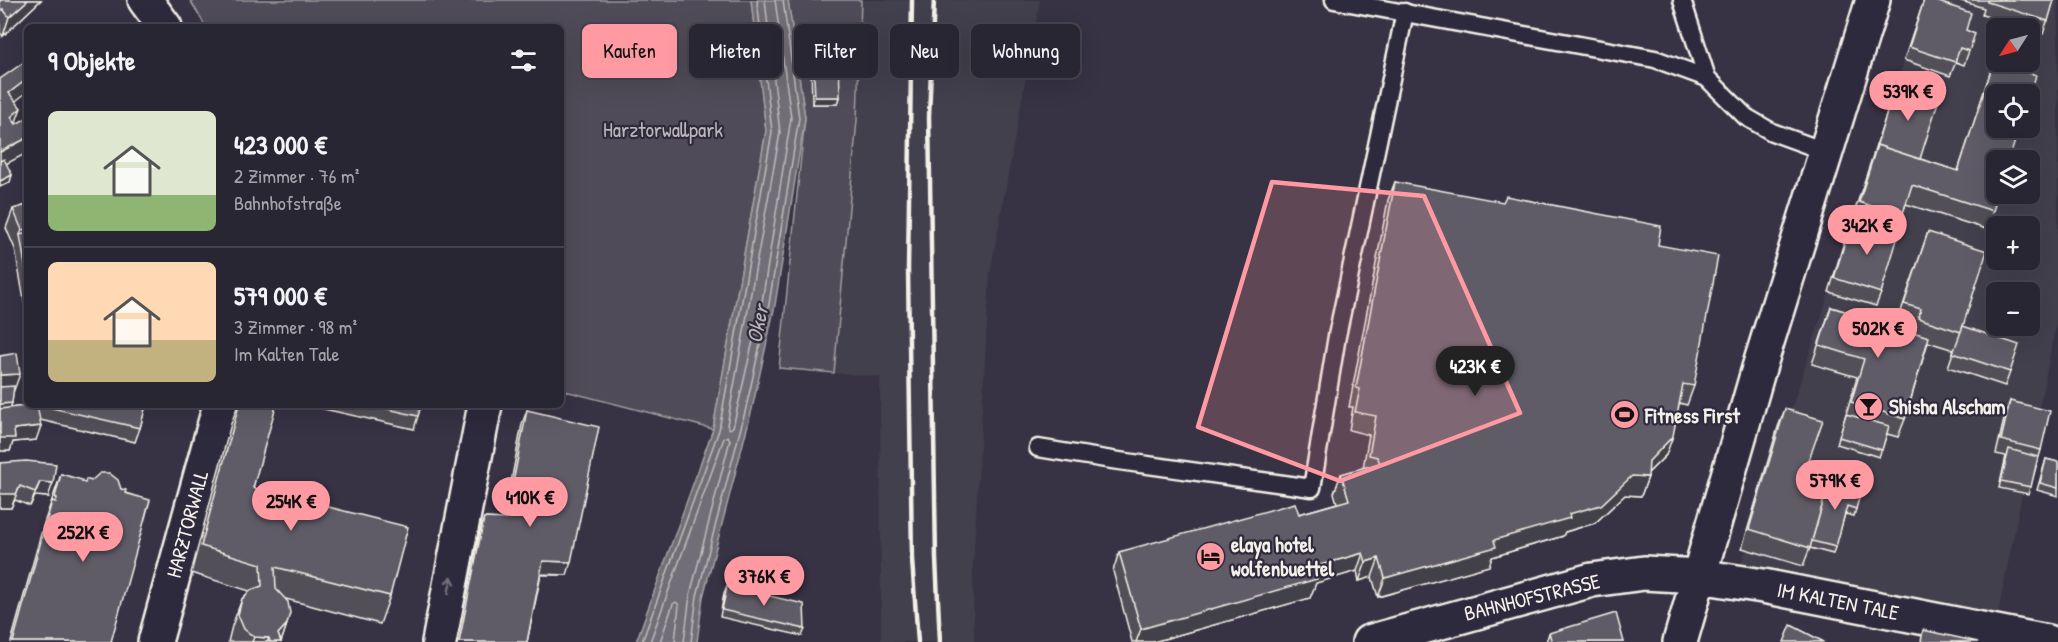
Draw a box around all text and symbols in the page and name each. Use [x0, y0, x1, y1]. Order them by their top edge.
north arrow [1986, 18, 2040, 72]
map controls [1986, 18, 2040, 336]
chip: Kaufen [582, 24, 677, 78]
chip: Mieten [689, 24, 782, 78]
chip: Filter [794, 24, 878, 78]
chip: Neu [890, 24, 959, 78]
chip: Wohnung [971, 24, 1080, 78]
text: 9 Objekte [48, 43, 135, 78]
icon: filters [507, 44, 540, 77]
pin: 539K € [1859, 71, 1957, 122]
text: 539K € [1883, 77, 1933, 104]
button: locate [1986, 84, 2040, 138]
park label: Harztorwallpark [603, 115, 723, 144]
text: 423 000 € [234, 127, 327, 162]
icon: home [96, 135, 168, 207]
button: layers [1986, 150, 2040, 204]
text: 2 Zimmer · 76 m² [234, 162, 359, 189]
text: Bahnhofstraße [234, 189, 342, 216]
pin: 342K € [1818, 205, 1916, 256]
text: 342K € [1842, 211, 1892, 238]
button: + [1986, 216, 2040, 270]
text: 579 000 € [234, 278, 327, 313]
button: − [1986, 282, 2040, 336]
icon: home [96, 286, 168, 358]
water label: Oker [739, 300, 776, 346]
pin: 502K € [1829, 308, 1927, 359]
text: 3 Zimmer · 98 m² [234, 313, 357, 340]
text: 502K € [1852, 314, 1904, 341]
text: Im Kalten Tale [234, 340, 339, 367]
pin: 423K € [1426, 346, 1524, 397]
text: 423K € [1450, 352, 1500, 379]
bar icon: Shisha Alscham [1852, 390, 1884, 422]
place label: Shisha Alscham [1889, 392, 2006, 421]
sports icon: Fitness First [1608, 399, 1640, 431]
place label: Fitness First [1644, 401, 1740, 430]
pin: 579K € [1786, 460, 1884, 511]
text: 579K € [1810, 466, 1860, 493]
street label: HARZTORWALL [159, 467, 215, 581]
pin: 410K € [481, 477, 579, 528]
pin: 254K € [242, 481, 340, 532]
text: 410K € [506, 483, 554, 510]
text: 254K € [266, 487, 316, 514]
pin: 252K € [34, 512, 132, 563]
text: 252K € [57, 518, 109, 545]
place label: elaya hotel wolfenbuettel [1231, 530, 1334, 583]
hotel icon: elaya hotel wolfenbuettel [1194, 540, 1226, 572]
pin: 376K € [715, 556, 813, 607]
text: 376K € [738, 562, 790, 589]
street label: BAHNHOFSTRASSE [1461, 566, 1603, 628]
one-way arrow [445, 575, 456, 595]
street label: IM KALTEN TALE [1775, 575, 1901, 627]

